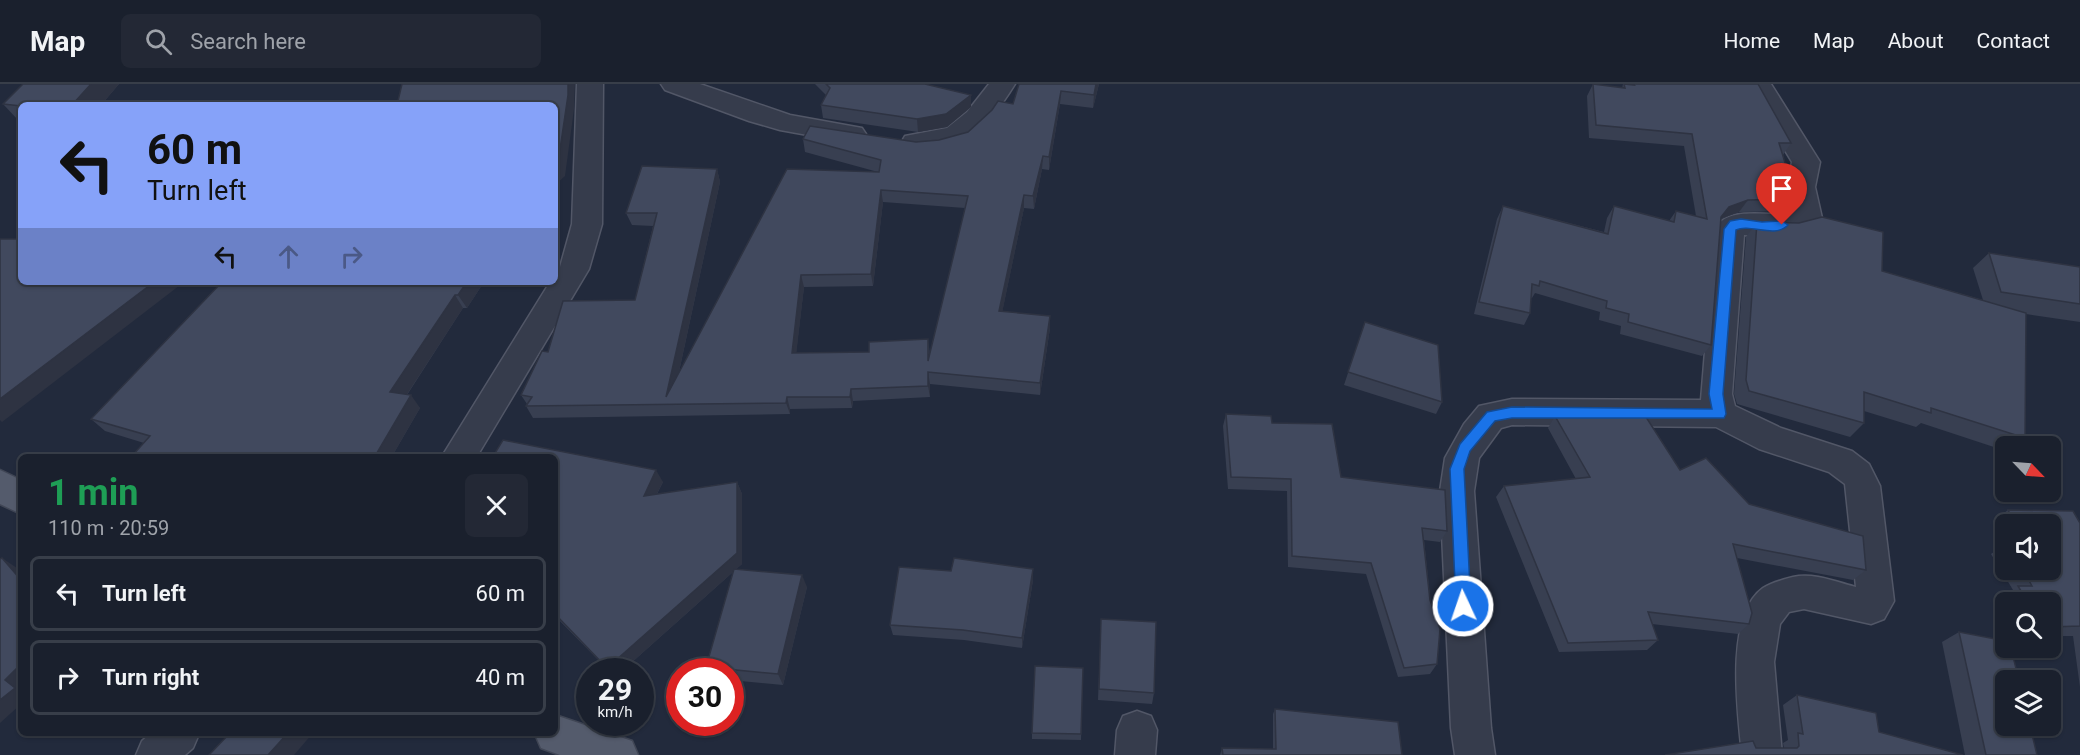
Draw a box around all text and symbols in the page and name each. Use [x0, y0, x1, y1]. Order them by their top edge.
search box [121, 14, 541, 68]
text: Map [30, 25, 85, 58]
icon: search [142, 25, 175, 58]
text: Search here [190, 29, 306, 54]
text: Home [1724, 29, 1780, 53]
text: Map [1813, 29, 1855, 53]
text: About [1888, 29, 1944, 53]
text: Contact [1977, 29, 2050, 53]
text: 60 m [147, 125, 242, 174]
icon: left [48, 126, 126, 204]
pin [1756, 163, 1807, 225]
icon: arrive [1765, 172, 1798, 205]
text: Turn left [147, 175, 247, 207]
icon: left [209, 240, 242, 273]
icon: ahead [272, 240, 305, 273]
icon: right [335, 240, 368, 273]
north arrow [1995, 436, 2061, 502]
map controls [1995, 436, 2061, 736]
text: 1 min [48, 472, 139, 514]
button: close [465, 474, 528, 537]
button: sound [1995, 514, 2061, 580]
text: 110 m · 20:59 [48, 516, 169, 540]
position arrow [1431, 574, 1495, 638]
icon: left [51, 577, 84, 610]
text: Turn left [102, 581, 186, 606]
text: 60 m [476, 581, 525, 606]
button: search [1995, 592, 2061, 658]
speed limit sign: 30 [666, 658, 744, 736]
icon: right [51, 661, 84, 694]
text: Turn right [102, 665, 199, 690]
text: 40 m [476, 665, 525, 690]
button: layers [1995, 670, 2061, 736]
text: 29 [598, 672, 632, 707]
text: km/h [597, 703, 633, 721]

